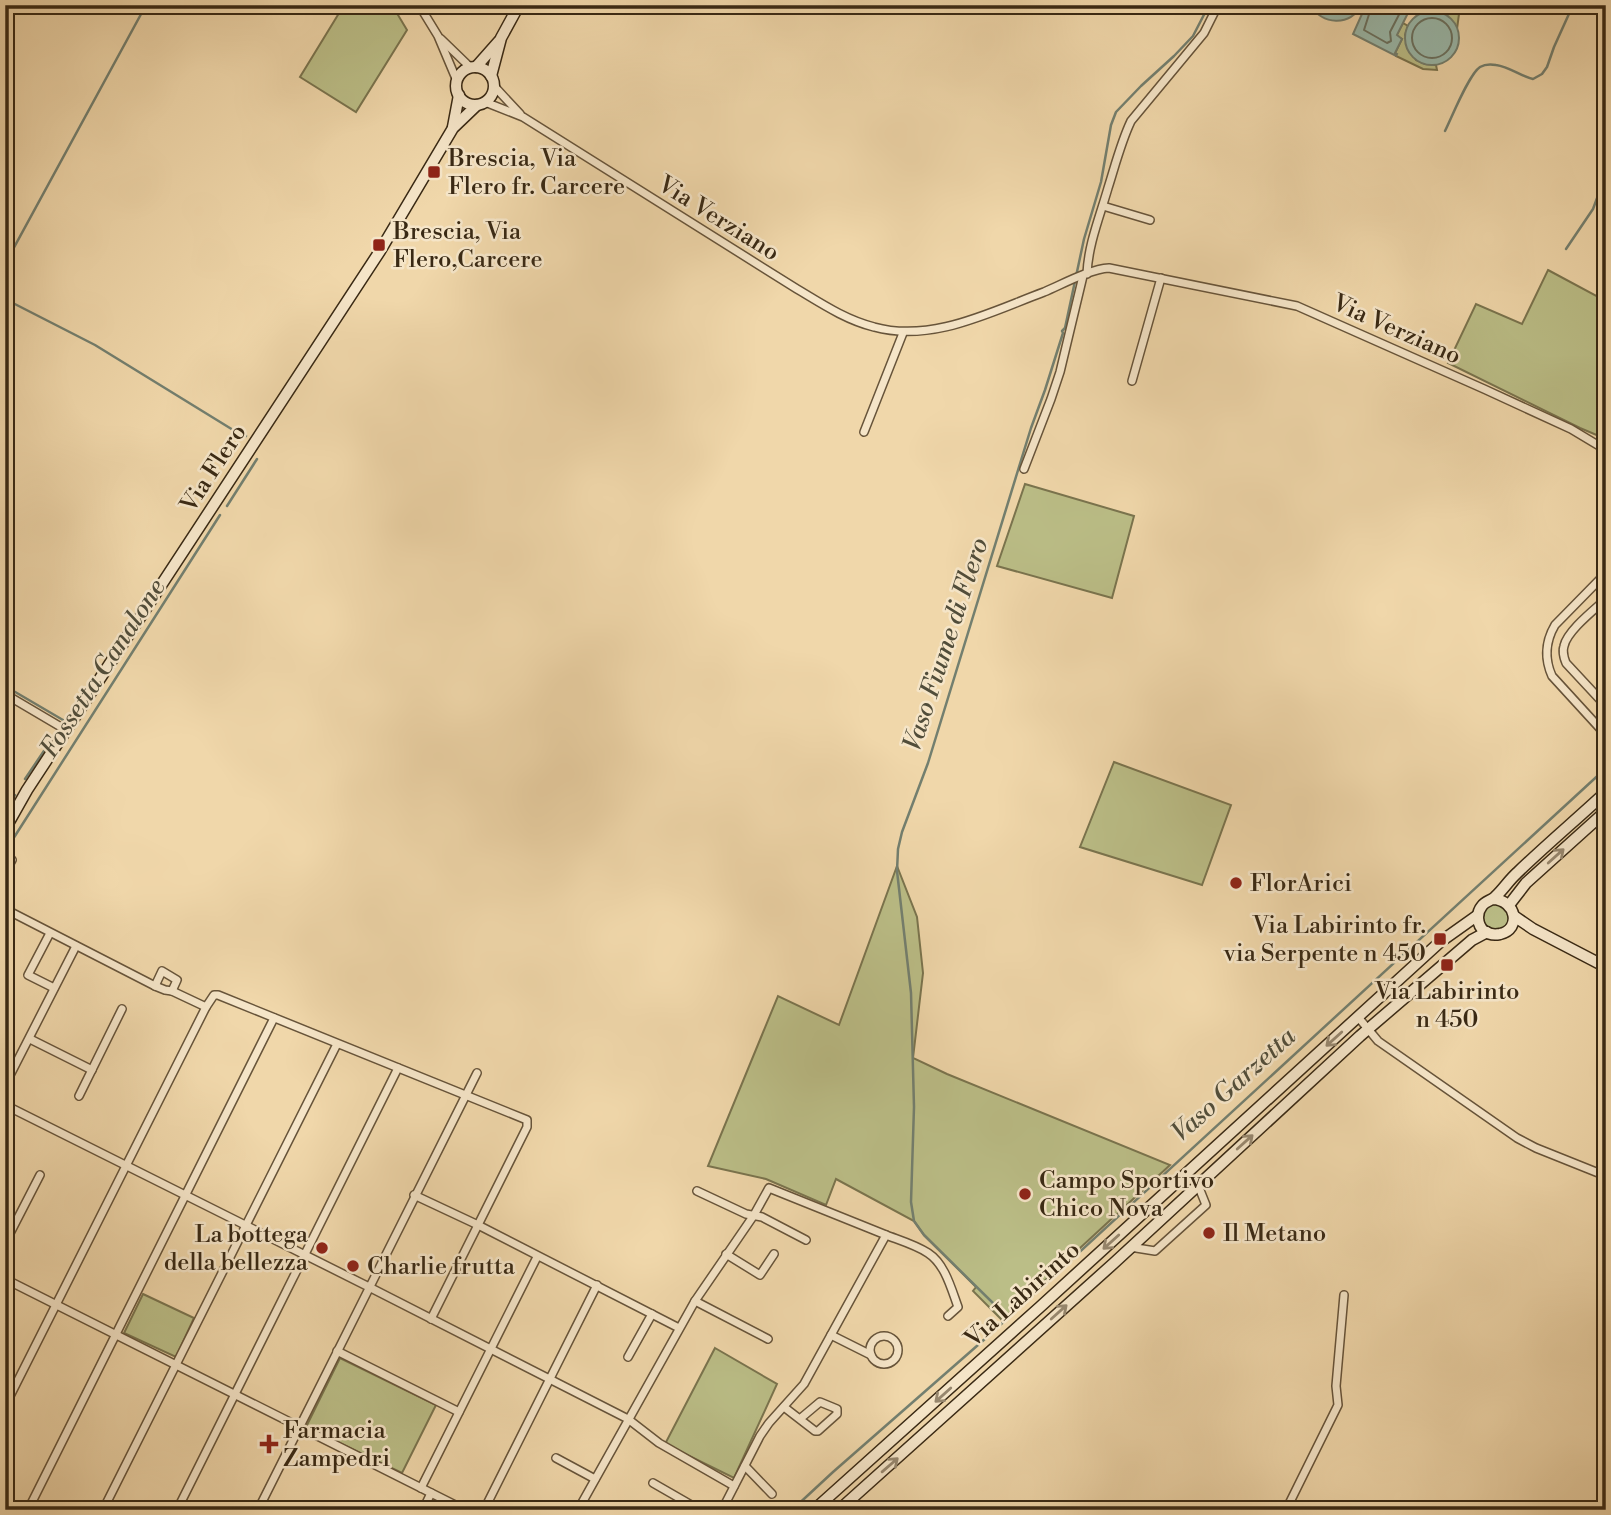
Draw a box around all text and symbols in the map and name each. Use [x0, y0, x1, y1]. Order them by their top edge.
place label: Brescia, Via Flero fr. Carcere [447, 144, 625, 202]
marker: Brescia, Via Flero fr. Carcere [426, 164, 442, 180]
street label: Via Verziano [651, 169, 785, 268]
place label: Brescia, Via Flero,Carcere [392, 217, 543, 275]
marker: Brescia, Via Flero,Carcere [371, 237, 387, 253]
street label: Via Verziano [1327, 288, 1466, 372]
street label: Via Flero [174, 419, 253, 519]
water label: Vaso Fiume di Flero [896, 534, 995, 755]
water label: Fossetta Canalone [33, 573, 173, 764]
one-way arrow [1547, 848, 1564, 865]
place label: FlorArici [1250, 869, 1352, 899]
marker: FlorArici [1228, 875, 1244, 891]
place label: Via Labirinto fr. via Serpente n 450 [1223, 911, 1426, 969]
marker: Via Labirinto fr. via Serpente n 450 [1432, 931, 1448, 947]
marker: Via Labirinto n 450 [1439, 957, 1455, 973]
place label: Via Labirinto n 450 [1373, 977, 1520, 1035]
water label: Vaso Garzetta [1165, 1020, 1303, 1149]
one-way arrow [1325, 1031, 1343, 1047]
one-way arrow [1236, 1134, 1254, 1150]
place label: Campo Sportivo Chico Nova [1039, 1166, 1214, 1224]
marker: Campo Sportivo Chico Nova [1017, 1186, 1033, 1202]
place label: Il Metano [1223, 1219, 1326, 1249]
place label: La bottega della bellezza [164, 1220, 309, 1278]
marker: Il Metano [1201, 1225, 1217, 1241]
one-way arrow [1103, 1233, 1120, 1250]
street label: Via Labirinto [958, 1235, 1087, 1355]
marker: La bottega della bellezza [314, 1240, 330, 1256]
place label: Charlie frutta [367, 1252, 516, 1282]
marker: Charlie frutta [345, 1258, 361, 1274]
one-way arrow [1050, 1304, 1067, 1321]
one-way arrow [934, 1387, 952, 1403]
place label: Farmacia Zampedri [283, 1416, 390, 1474]
marker: Farmacia Zampedri [261, 1436, 277, 1452]
one-way arrow [881, 1457, 899, 1473]

